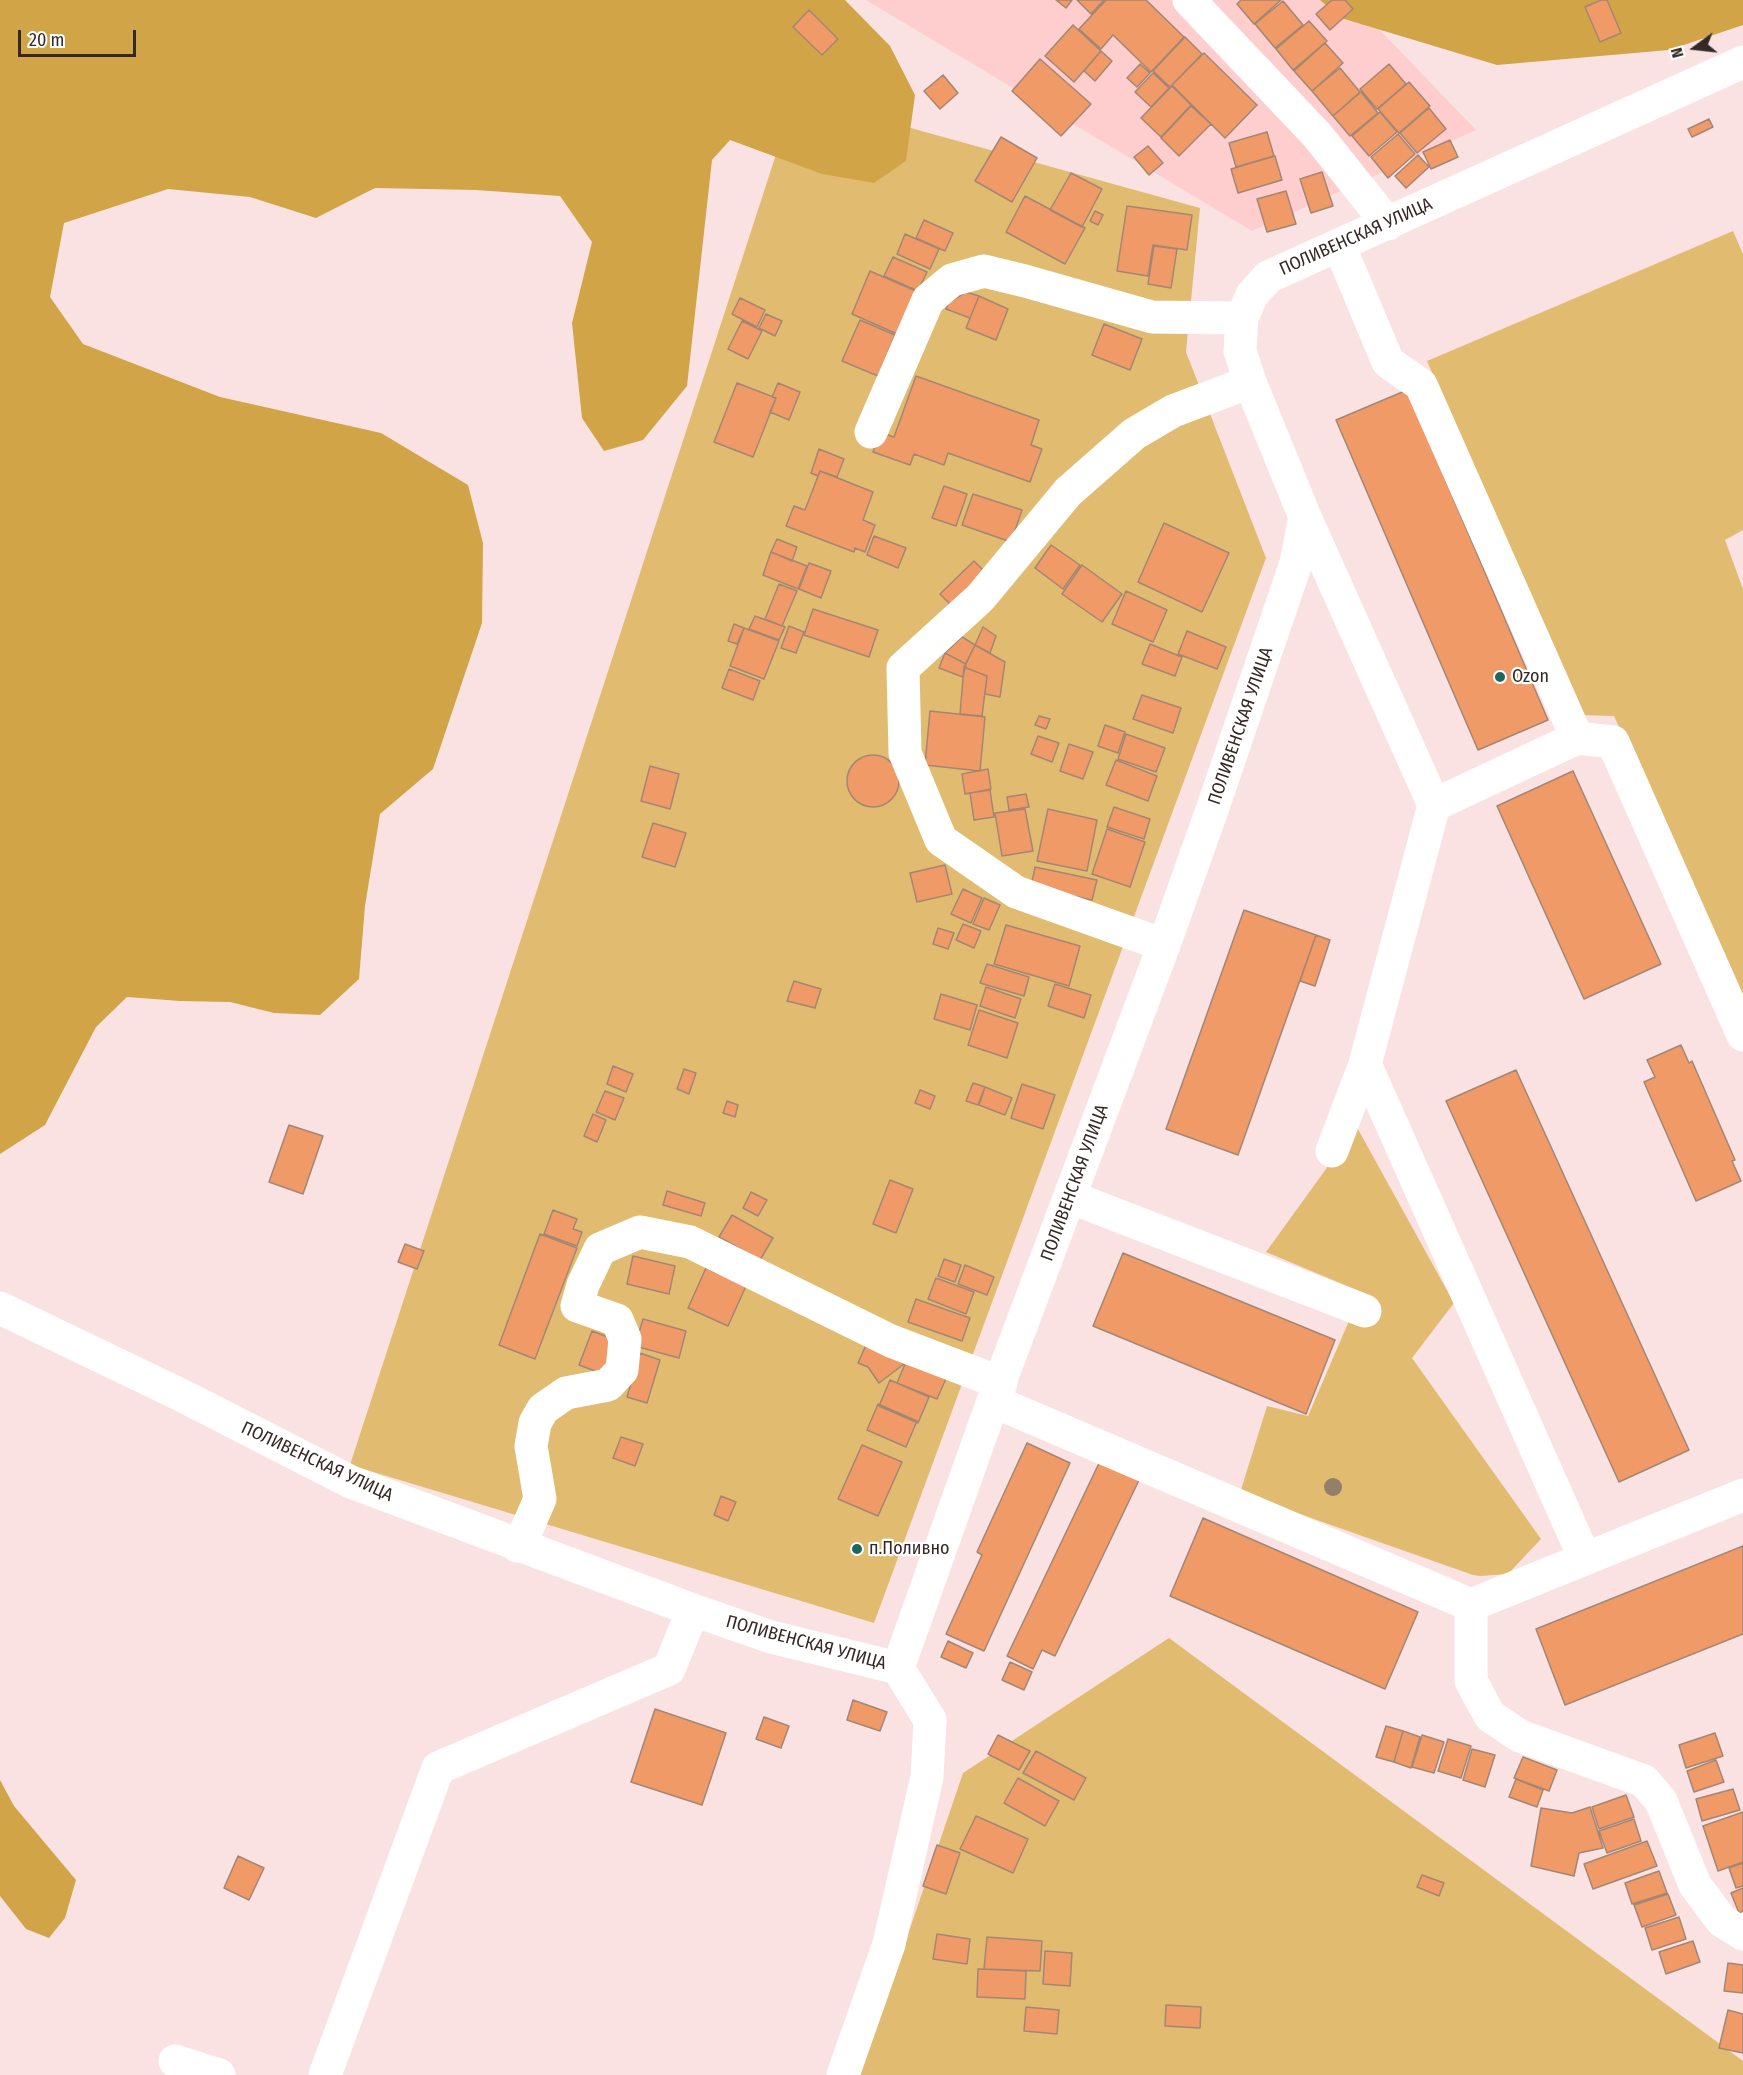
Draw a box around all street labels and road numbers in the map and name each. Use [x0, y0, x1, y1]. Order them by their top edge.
street label: ПОЛИВЕНСКАЯ УЛИЦА [1276, 194, 1436, 280]
street label: ПОЛИВЕНСКАЯ УЛИЦА [1204, 644, 1278, 808]
street label: ПОЛИВЕНСКАЯ УЛИЦА [1037, 1102, 1113, 1264]
street label: ПОЛИВЕНСКАЯ УЛИЦА [238, 1417, 396, 1507]
street label: ПОЛИВЕНСКАЯ УЛИЦА [724, 1611, 888, 1675]

